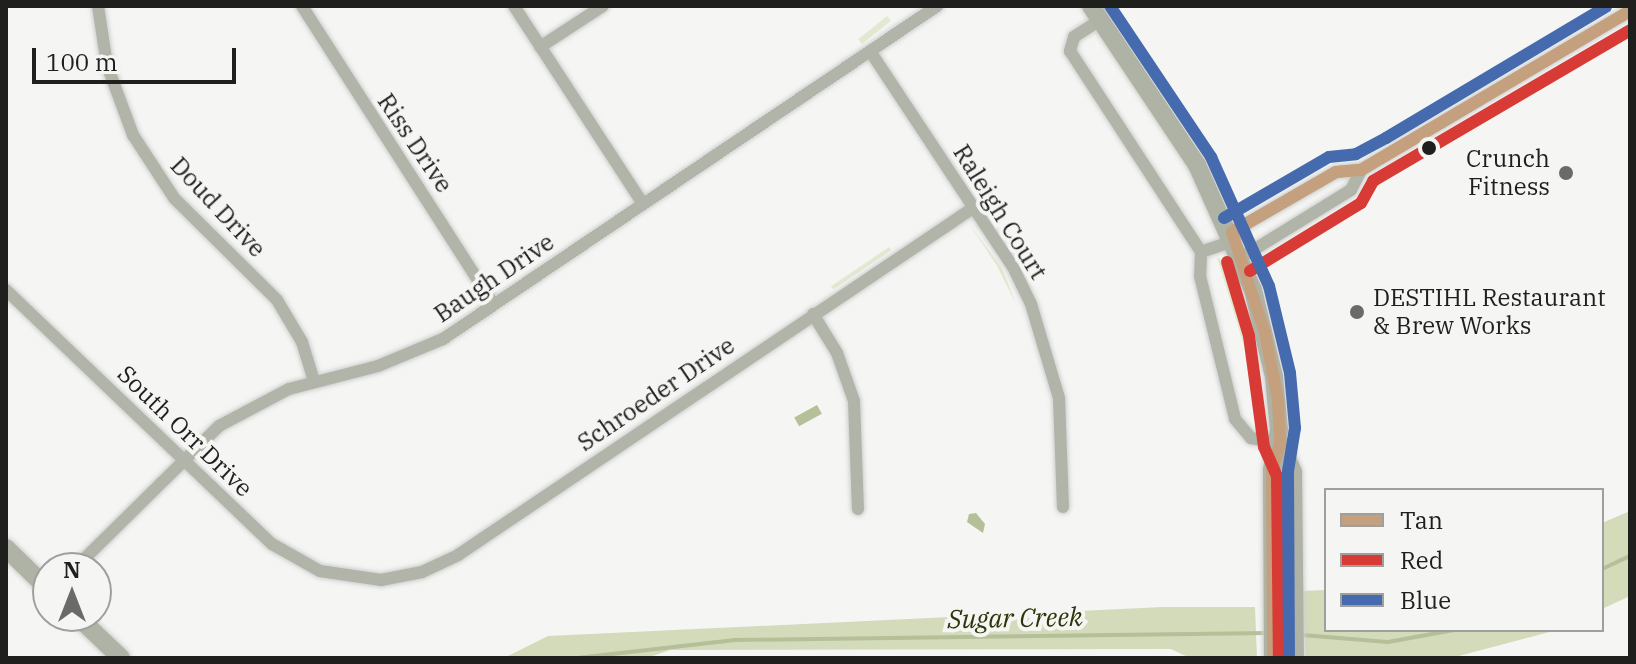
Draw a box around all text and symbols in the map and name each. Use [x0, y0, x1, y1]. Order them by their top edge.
scale bar [36, 32, 240, 82]
text: 100 m [46, 46, 118, 78]
street label: Riss Drive [371, 88, 459, 198]
street label: Raleigh Court [947, 139, 1053, 285]
unlabelled marker [1421, 140, 1437, 156]
place label: Crunch Fitness [1466, 145, 1550, 201]
street label: Doud Drive [164, 151, 272, 263]
marker: Crunch Fitness [1557, 164, 1575, 182]
street label: Baugh Drive [429, 227, 559, 329]
place label: DESTIHL Restaurant & Brew Works [1373, 284, 1606, 340]
marker: DESTIHL Restaurant & Brew Works [1348, 303, 1366, 321]
street label: Schroeder Drive [572, 331, 740, 457]
street label: South Orr Drive [112, 359, 258, 503]
legend [1324, 488, 1604, 632]
text: Tan [1400, 504, 1443, 536]
text: Red [1400, 544, 1443, 576]
north arrow [32, 552, 112, 632]
text: N [63, 555, 81, 584]
text: Blue [1400, 584, 1451, 616]
water label: Sugar Creek [947, 601, 1083, 635]

